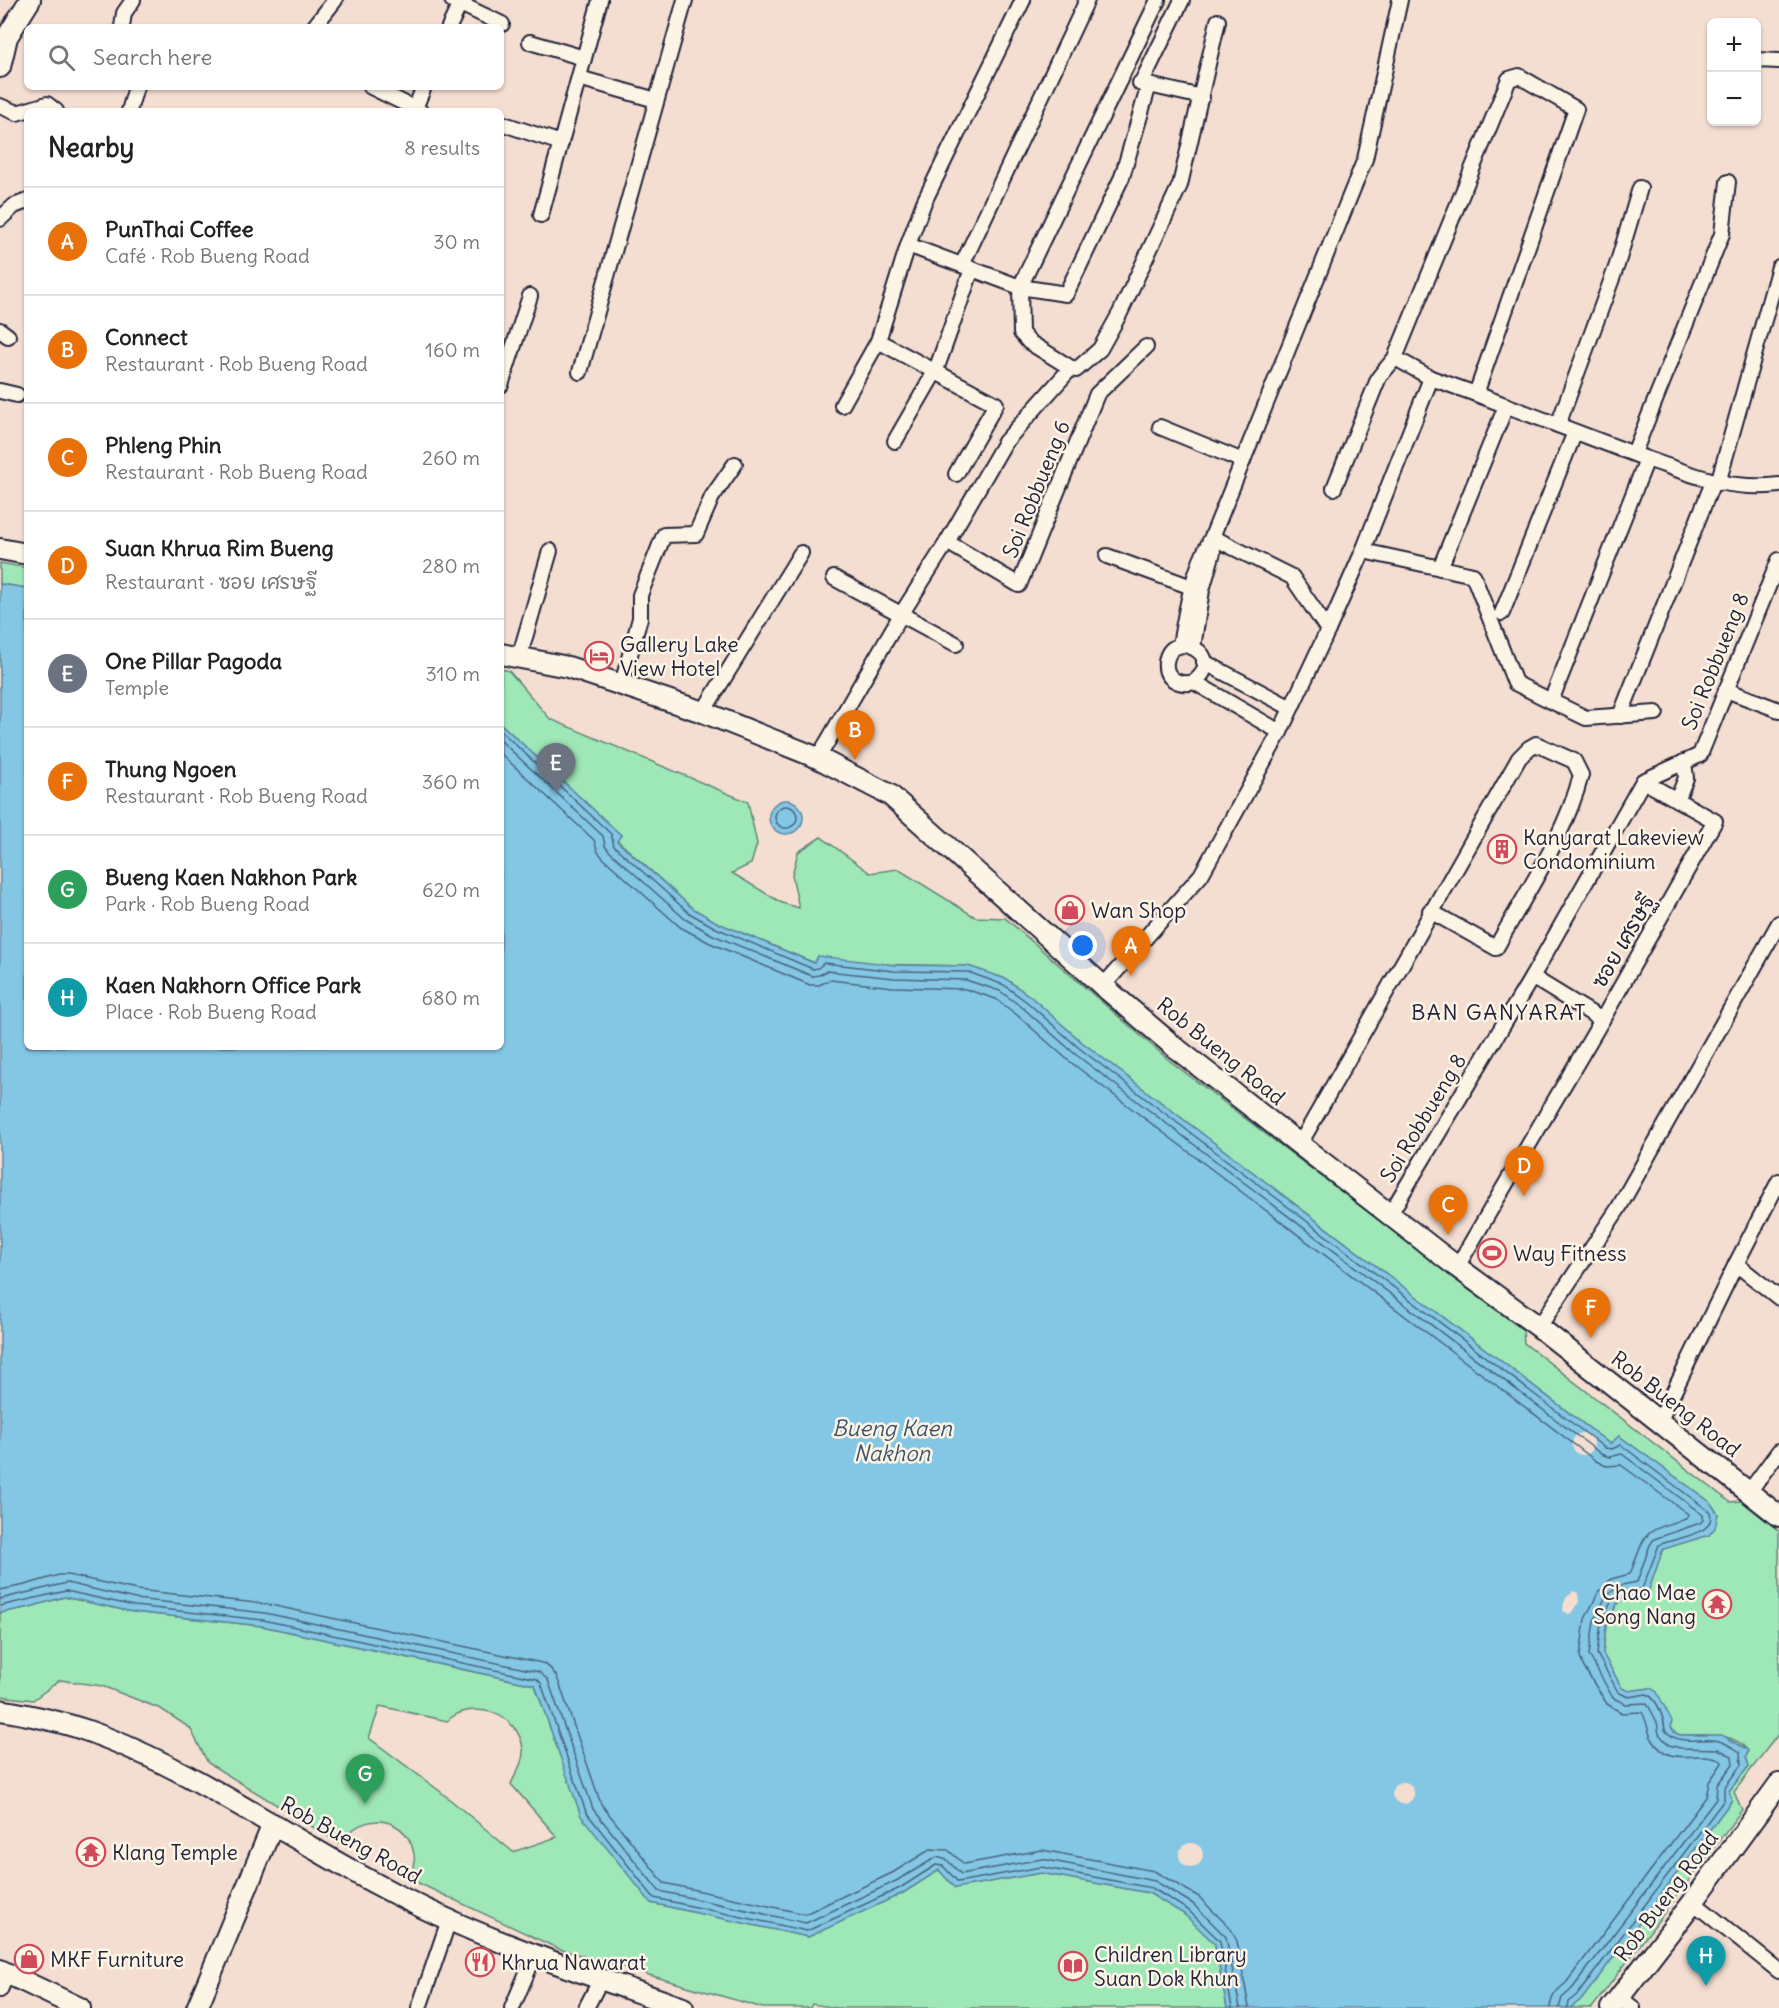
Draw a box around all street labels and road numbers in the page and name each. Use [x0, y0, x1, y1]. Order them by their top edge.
street label: Soi Robbueng 6 [996, 416, 1076, 562]
street label: Soi Robbueng 8 [1675, 588, 1755, 734]
street label: ซอย เศรษฐี [1585, 889, 1661, 993]
street label: Rob Bueng Road [1152, 991, 1290, 1111]
street label: Soi Robbueng 8 [1374, 1049, 1472, 1187]
street label: Rob Bueng Road [1606, 1345, 1746, 1463]
street label: Rob Bueng Road [276, 1790, 426, 1890]
street label: Rob Bueng Road [1608, 1825, 1724, 1967]

